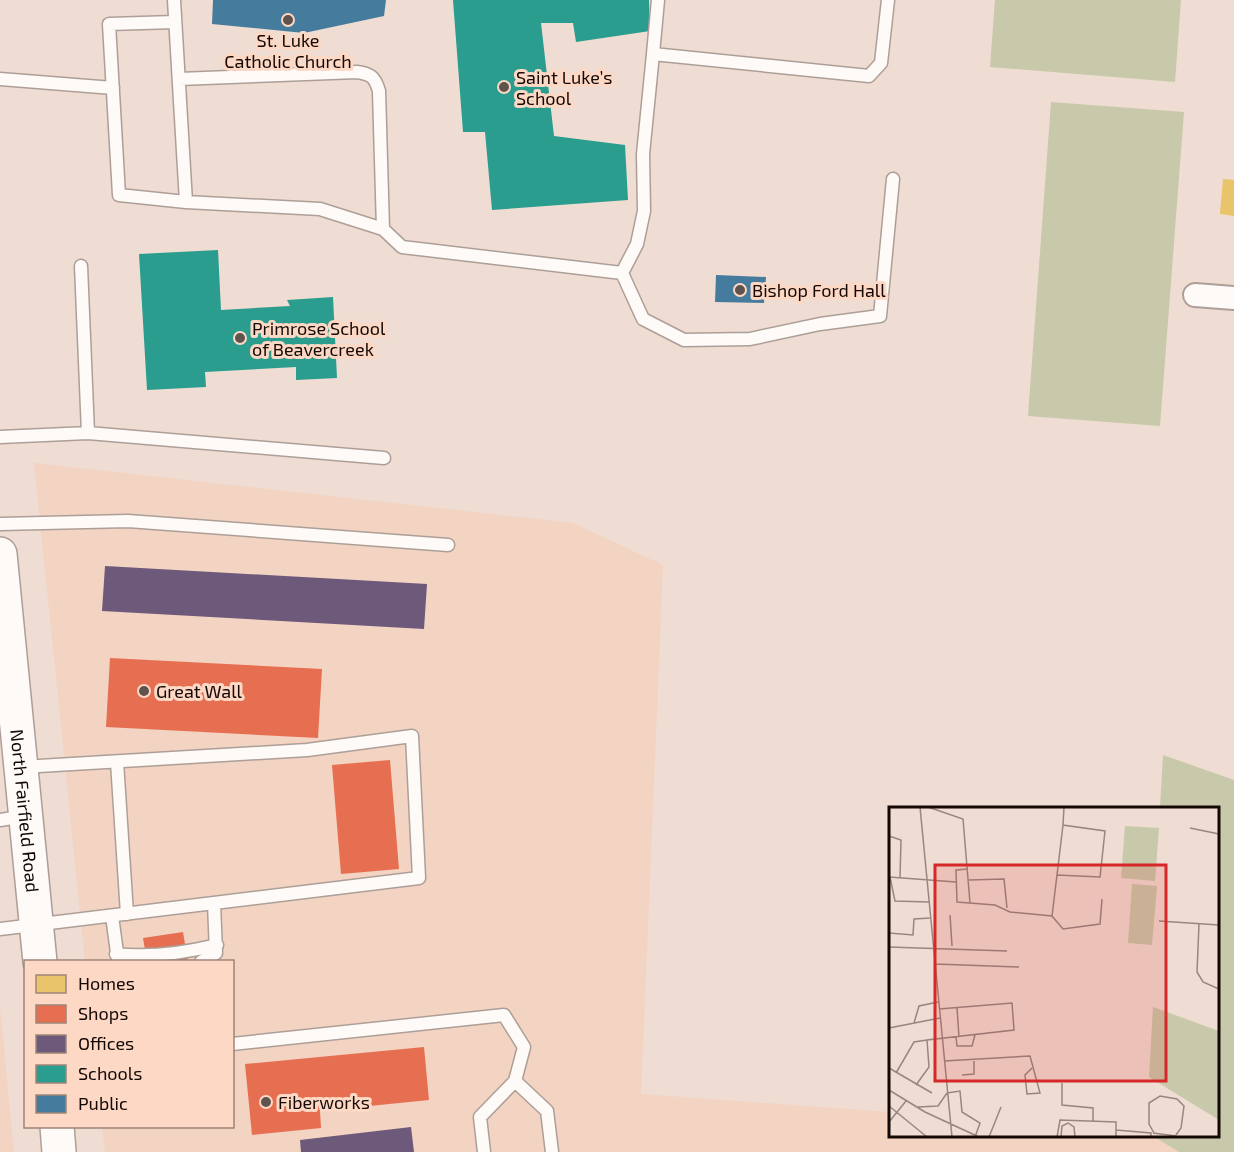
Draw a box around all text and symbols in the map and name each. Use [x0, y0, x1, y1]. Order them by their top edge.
marker: St. Luke Catholic Church [281, 13, 295, 27]
place label: St. Luke Catholic Church [224, 29, 352, 72]
place label: Saint Luke’s School [516, 66, 612, 109]
marker: Saint Luke’s School [497, 80, 511, 94]
place label: Bishop Ford Hall [752, 279, 886, 301]
marker: Bishop Ford Hall [733, 283, 747, 297]
place label: Primrose School of Beavercreek [252, 317, 386, 360]
marker: Primrose School of Beavercreek [233, 331, 247, 345]
place label: Great Wall [156, 680, 243, 702]
marker: Great Wall [137, 684, 151, 698]
street label: North Fairfield Road [6, 728, 44, 894]
inset map [889, 807, 1219, 1137]
legend [24, 960, 234, 1128]
text: Homes [78, 972, 135, 994]
text: Shops [78, 1002, 128, 1024]
text: Offices [78, 1032, 134, 1054]
text: Schools [78, 1062, 142, 1084]
place label: Fiberworks [278, 1091, 370, 1113]
text: Public [78, 1092, 128, 1114]
marker: Fiberworks [259, 1095, 273, 1109]

